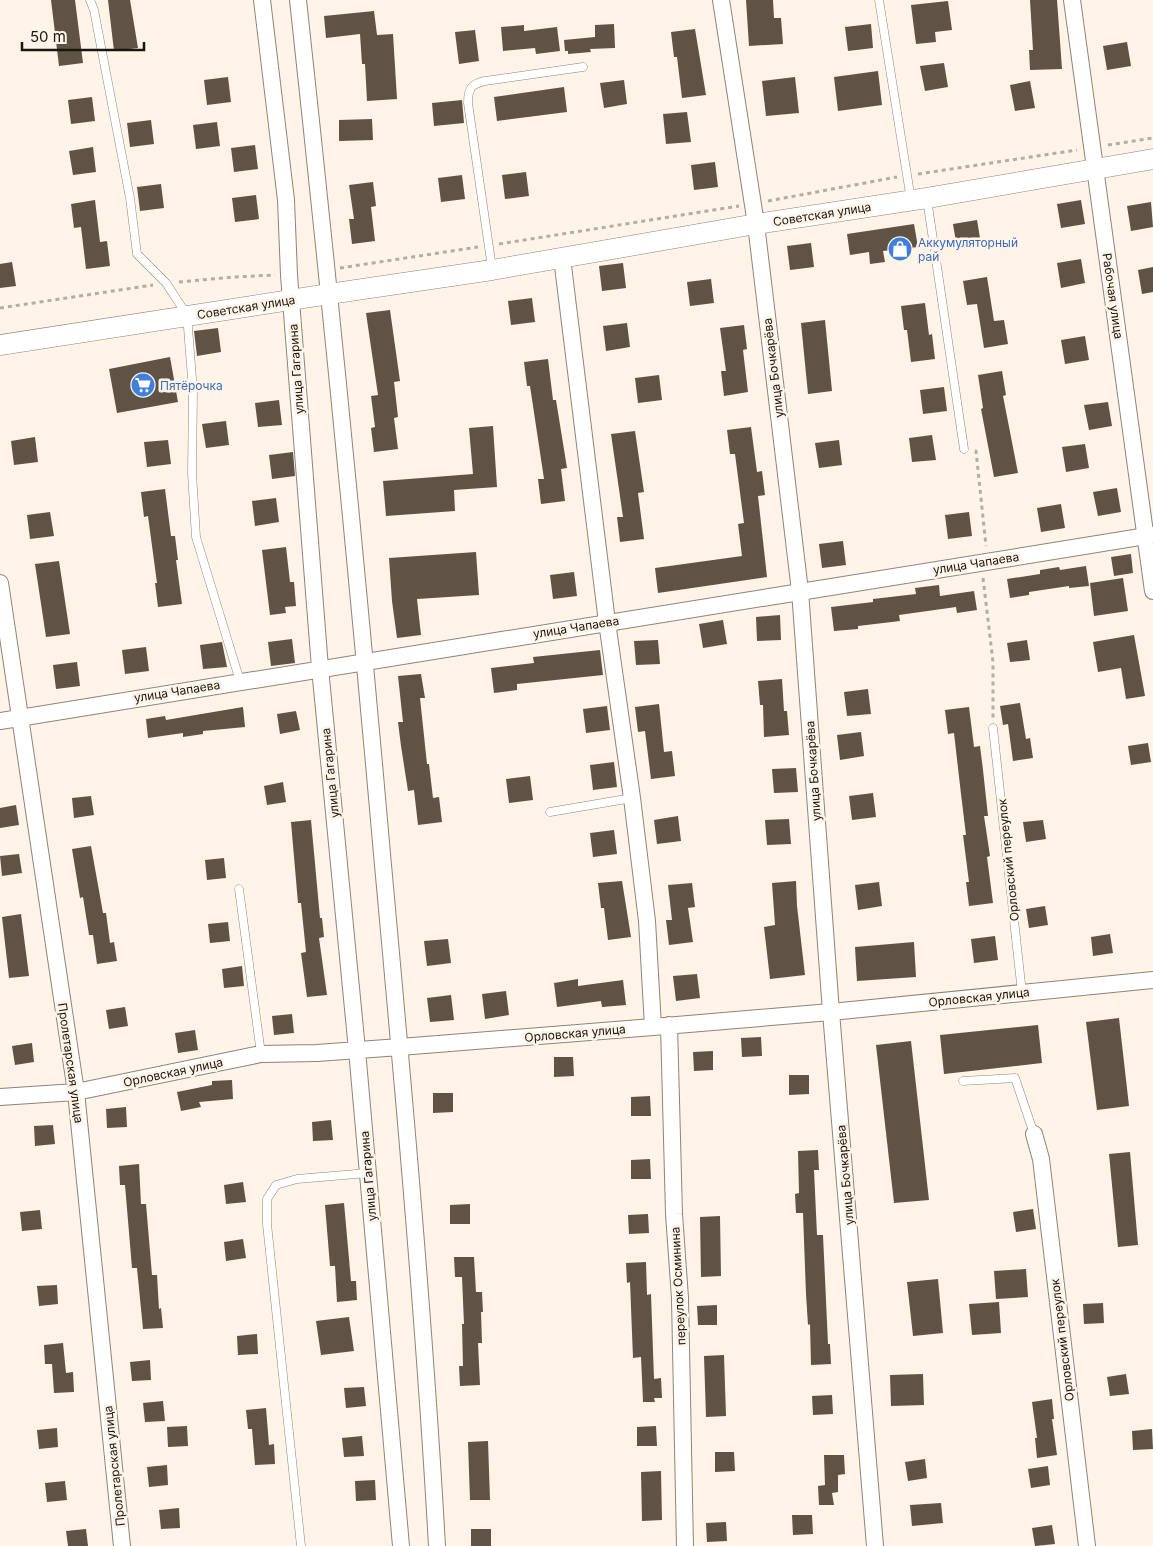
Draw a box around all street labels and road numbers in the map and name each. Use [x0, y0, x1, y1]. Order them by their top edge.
street label: Советская улица [772, 199, 872, 229]
street label: Рабочая улица [1100, 252, 1126, 340]
street label: Советская улица [196, 292, 296, 322]
street label: улица Бочкарёва [759, 317, 787, 419]
street label: улица Гагарина [285, 323, 307, 415]
street label: улица Чапаева [932, 549, 1020, 577]
street label: улица Чапаева [532, 613, 620, 641]
street label: улица Чапаева [133, 677, 221, 705]
street label: улица Бочкарёва [802, 720, 824, 822]
street label: улица Гагарина [318, 727, 342, 819]
street label: Орловский переулок [994, 797, 1022, 922]
street label: Орловская улица [928, 984, 1030, 1010]
street label: Пролетарская улица [55, 1002, 87, 1124]
street label: Орловская улица [524, 1021, 626, 1045]
street label: Орловская улица [122, 1054, 224, 1090]
street label: улица Бочкарёва [833, 1124, 857, 1226]
street label: улица Гагарина [357, 1130, 379, 1222]
street label: переулок Осминина [667, 1226, 689, 1346]
street label: Орловский переулок [1047, 1277, 1077, 1402]
street label: Пролетарская улица [100, 1405, 128, 1527]

